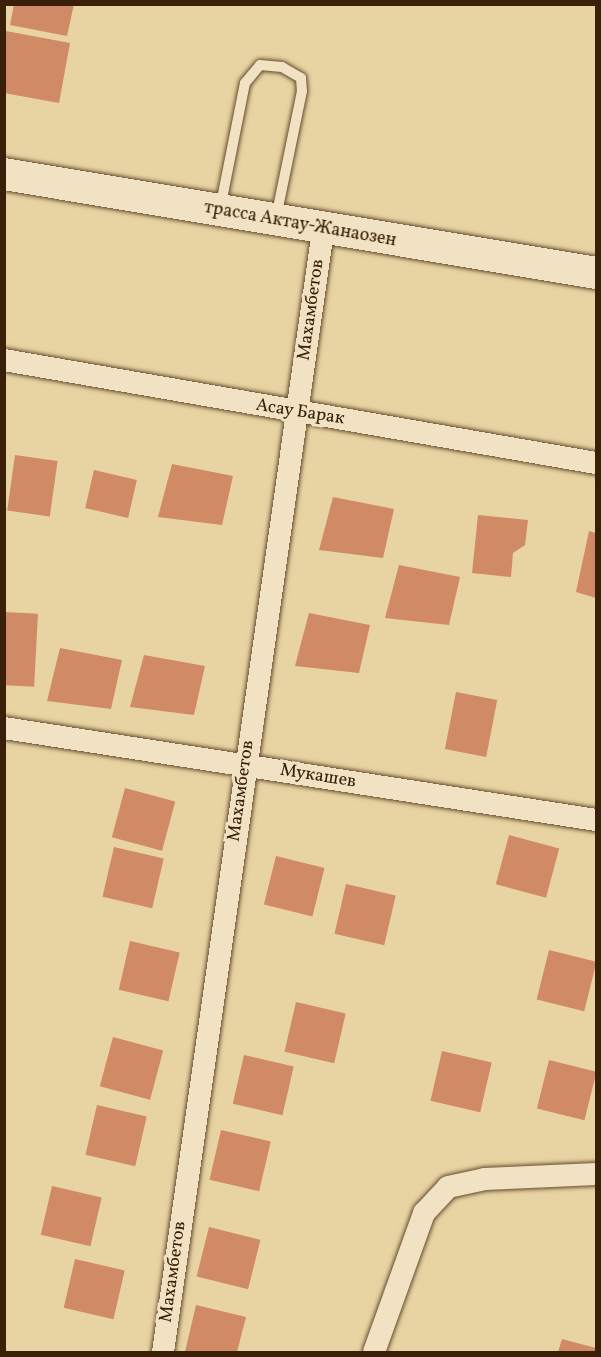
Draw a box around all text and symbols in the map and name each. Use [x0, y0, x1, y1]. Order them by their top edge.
street label: трасса Актау-Жанаозен [202, 197, 398, 253]
street label: Махамбетов [294, 258, 330, 362]
street label: Асау Барак [254, 395, 346, 431]
street label: Махамбетов [224, 739, 260, 843]
street label: Мукашев [278, 760, 358, 794]
street label: Махамбетов [156, 1220, 192, 1324]

